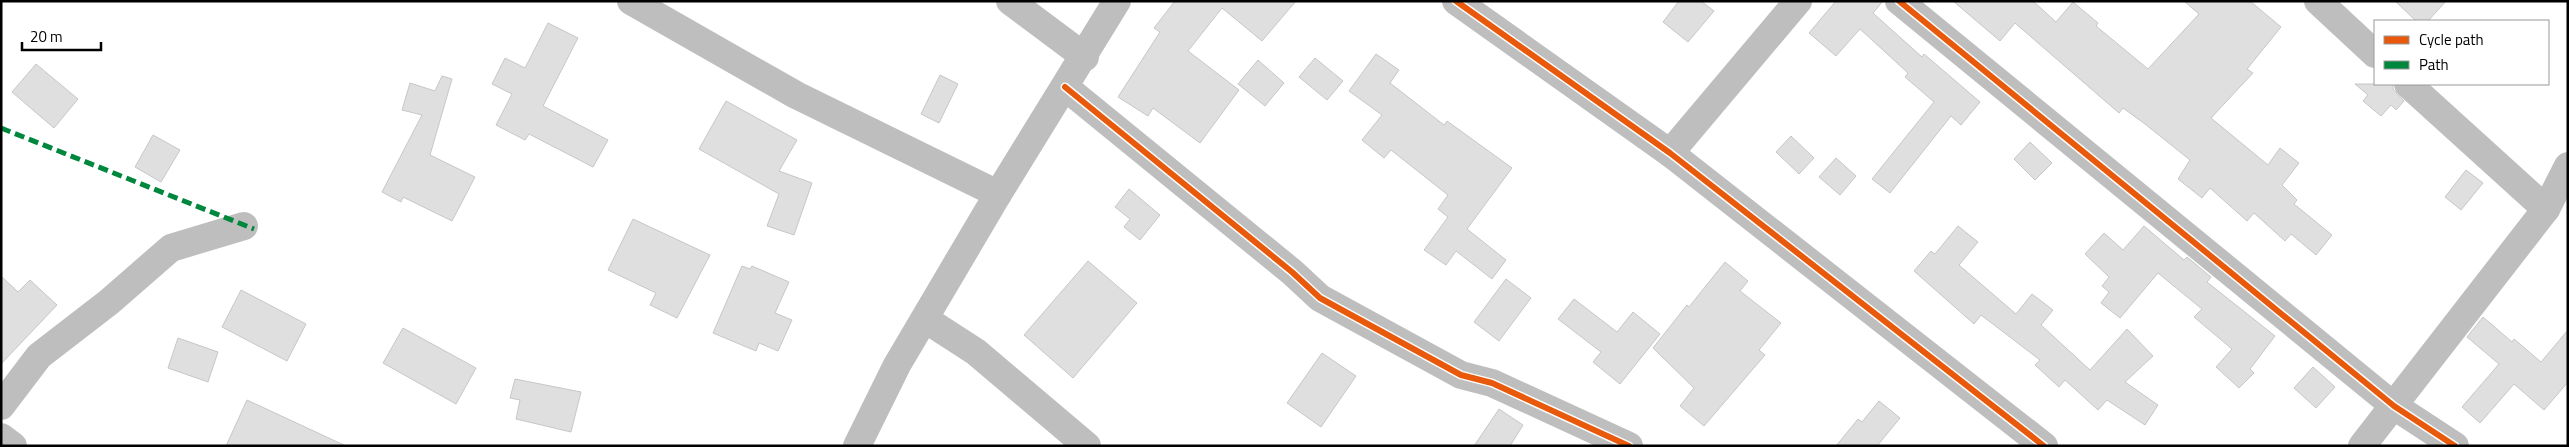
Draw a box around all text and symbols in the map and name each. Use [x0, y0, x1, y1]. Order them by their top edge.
scale bar [22, 20, 101, 52]
legend [2374, 20, 2549, 85]
text: 20 m [30, 25, 63, 48]
text: Cycle path [2419, 28, 2484, 51]
text: Path [2419, 53, 2449, 76]

